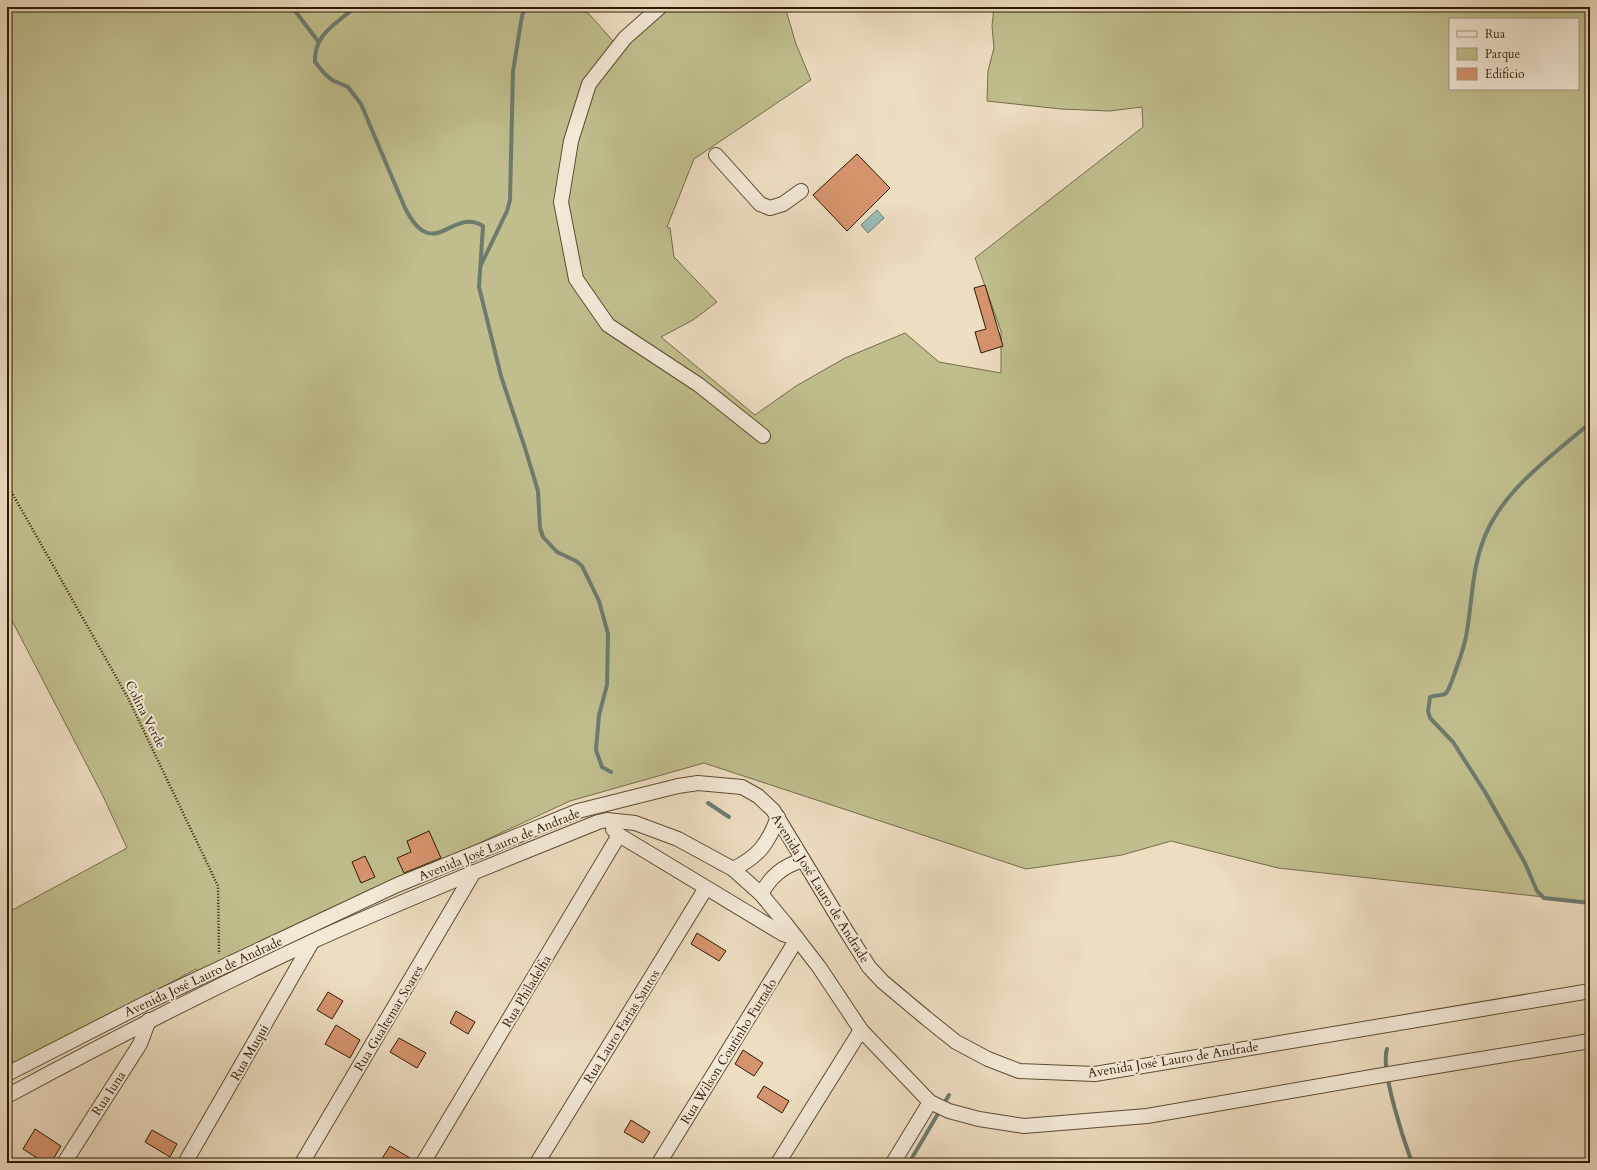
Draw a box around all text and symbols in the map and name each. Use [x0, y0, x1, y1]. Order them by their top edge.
legend [1449, 18, 1579, 90]
text: Rua [1485, 26, 1506, 42]
text: Parque [1485, 46, 1520, 62]
text: Edifício [1485, 66, 1525, 82]
street label: Colina Verde [120, 678, 170, 751]
street label: Avenida José Lauro de Andrade [416, 804, 583, 886]
street label: Avenida José Lauro de Andrade [767, 810, 874, 967]
street label: Avenida José Lauro de Andrade [121, 932, 286, 1022]
street label: Rua Philadelfia [498, 952, 556, 1031]
street label: Rua Gualtemar Soares [350, 962, 428, 1075]
street label: Rua Lauro Farias Santos [580, 966, 664, 1087]
street label: Rua Wilson Coutinho Furtado [677, 975, 781, 1128]
street label: Rua Muqui [226, 1021, 273, 1084]
street label: Avenida José Lauro de Andrade [1086, 1038, 1260, 1082]
street label: Rua Iuna [88, 1067, 130, 1119]

